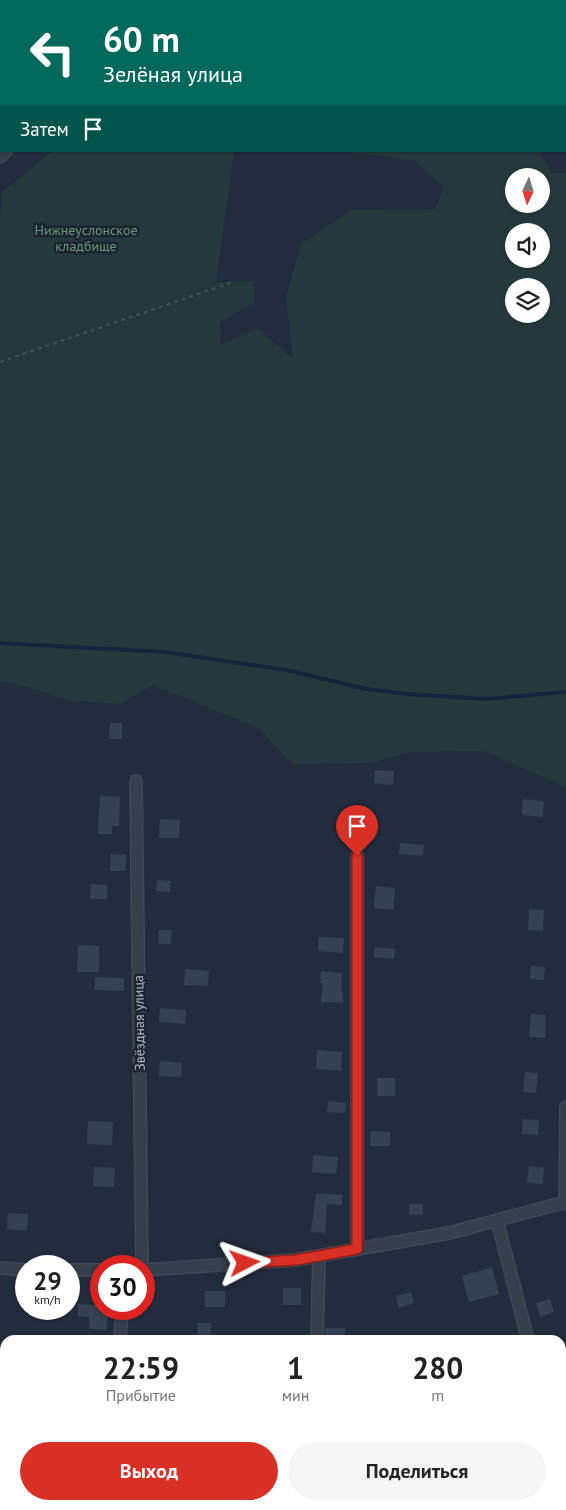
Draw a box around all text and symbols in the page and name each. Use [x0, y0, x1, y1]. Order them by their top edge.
text: 60 m [103, 16, 180, 62]
icon: left [20, 20, 85, 85]
text: Зелёная улица [103, 60, 243, 88]
icon: arrive [79, 115, 107, 143]
text: Затем [20, 117, 69, 141]
north arrow [505, 168, 550, 212]
map controls [505, 168, 550, 323]
park label: Нижнеуслонское кладбище [34, 221, 138, 255]
button: sound [505, 223, 550, 268]
button: layers [505, 278, 550, 323]
pin [336, 805, 378, 856]
icon: arrive [343, 812, 371, 840]
street label: Звёздная улица [129, 975, 149, 1071]
position arrow [218, 1236, 270, 1288]
speed limit sign: 30 [90, 1255, 155, 1320]
text: 29 [33, 1265, 62, 1297]
text: km/h [34, 1292, 61, 1307]
text: 22:59 [103, 1348, 179, 1387]
text: 1 [287, 1348, 304, 1387]
text: 280 [412, 1348, 463, 1387]
text: Прибытие [106, 1385, 176, 1405]
text: мин [282, 1385, 309, 1405]
text: m [431, 1385, 444, 1405]
button: Выход [20, 1442, 278, 1500]
button: Поделиться [288, 1442, 546, 1500]

